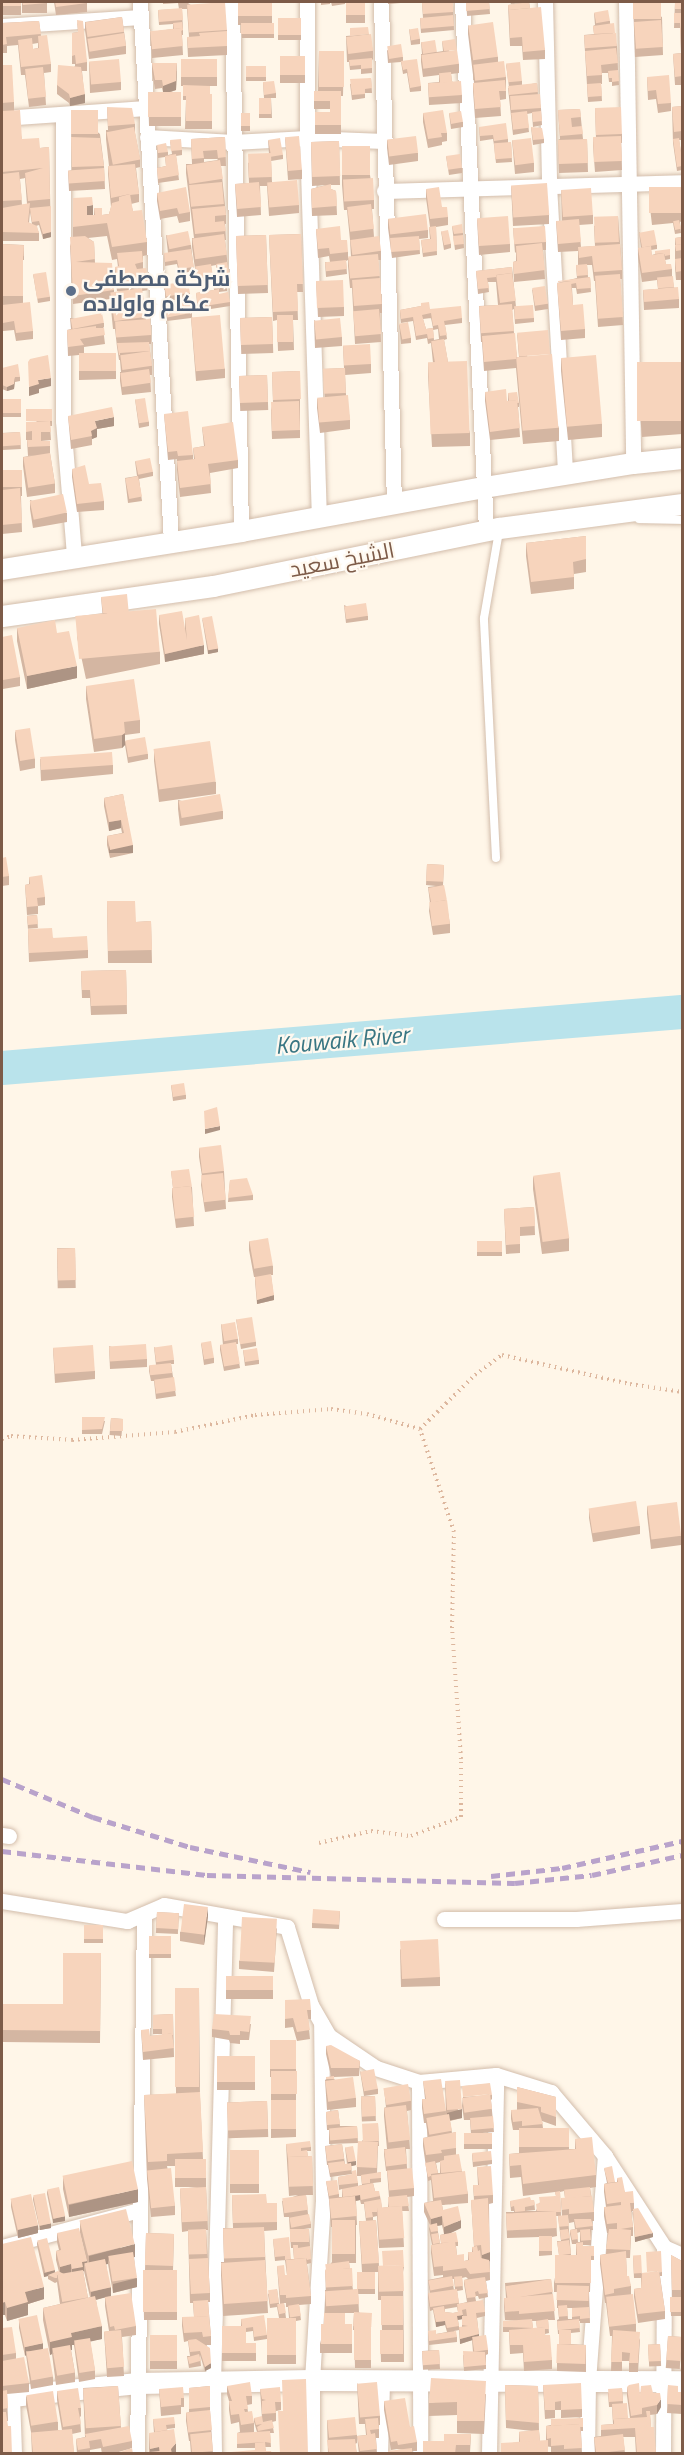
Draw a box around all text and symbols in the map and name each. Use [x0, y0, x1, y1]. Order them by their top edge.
place label: شركة مصطفى عكام واولاده [83, 265, 230, 316]
marker: شركة مصطفى عكام واولاده [64, 284, 78, 298]
street label: الشيخ سعيد [287, 537, 397, 583]
water label: Kouwaik River [274, 1020, 410, 1060]

